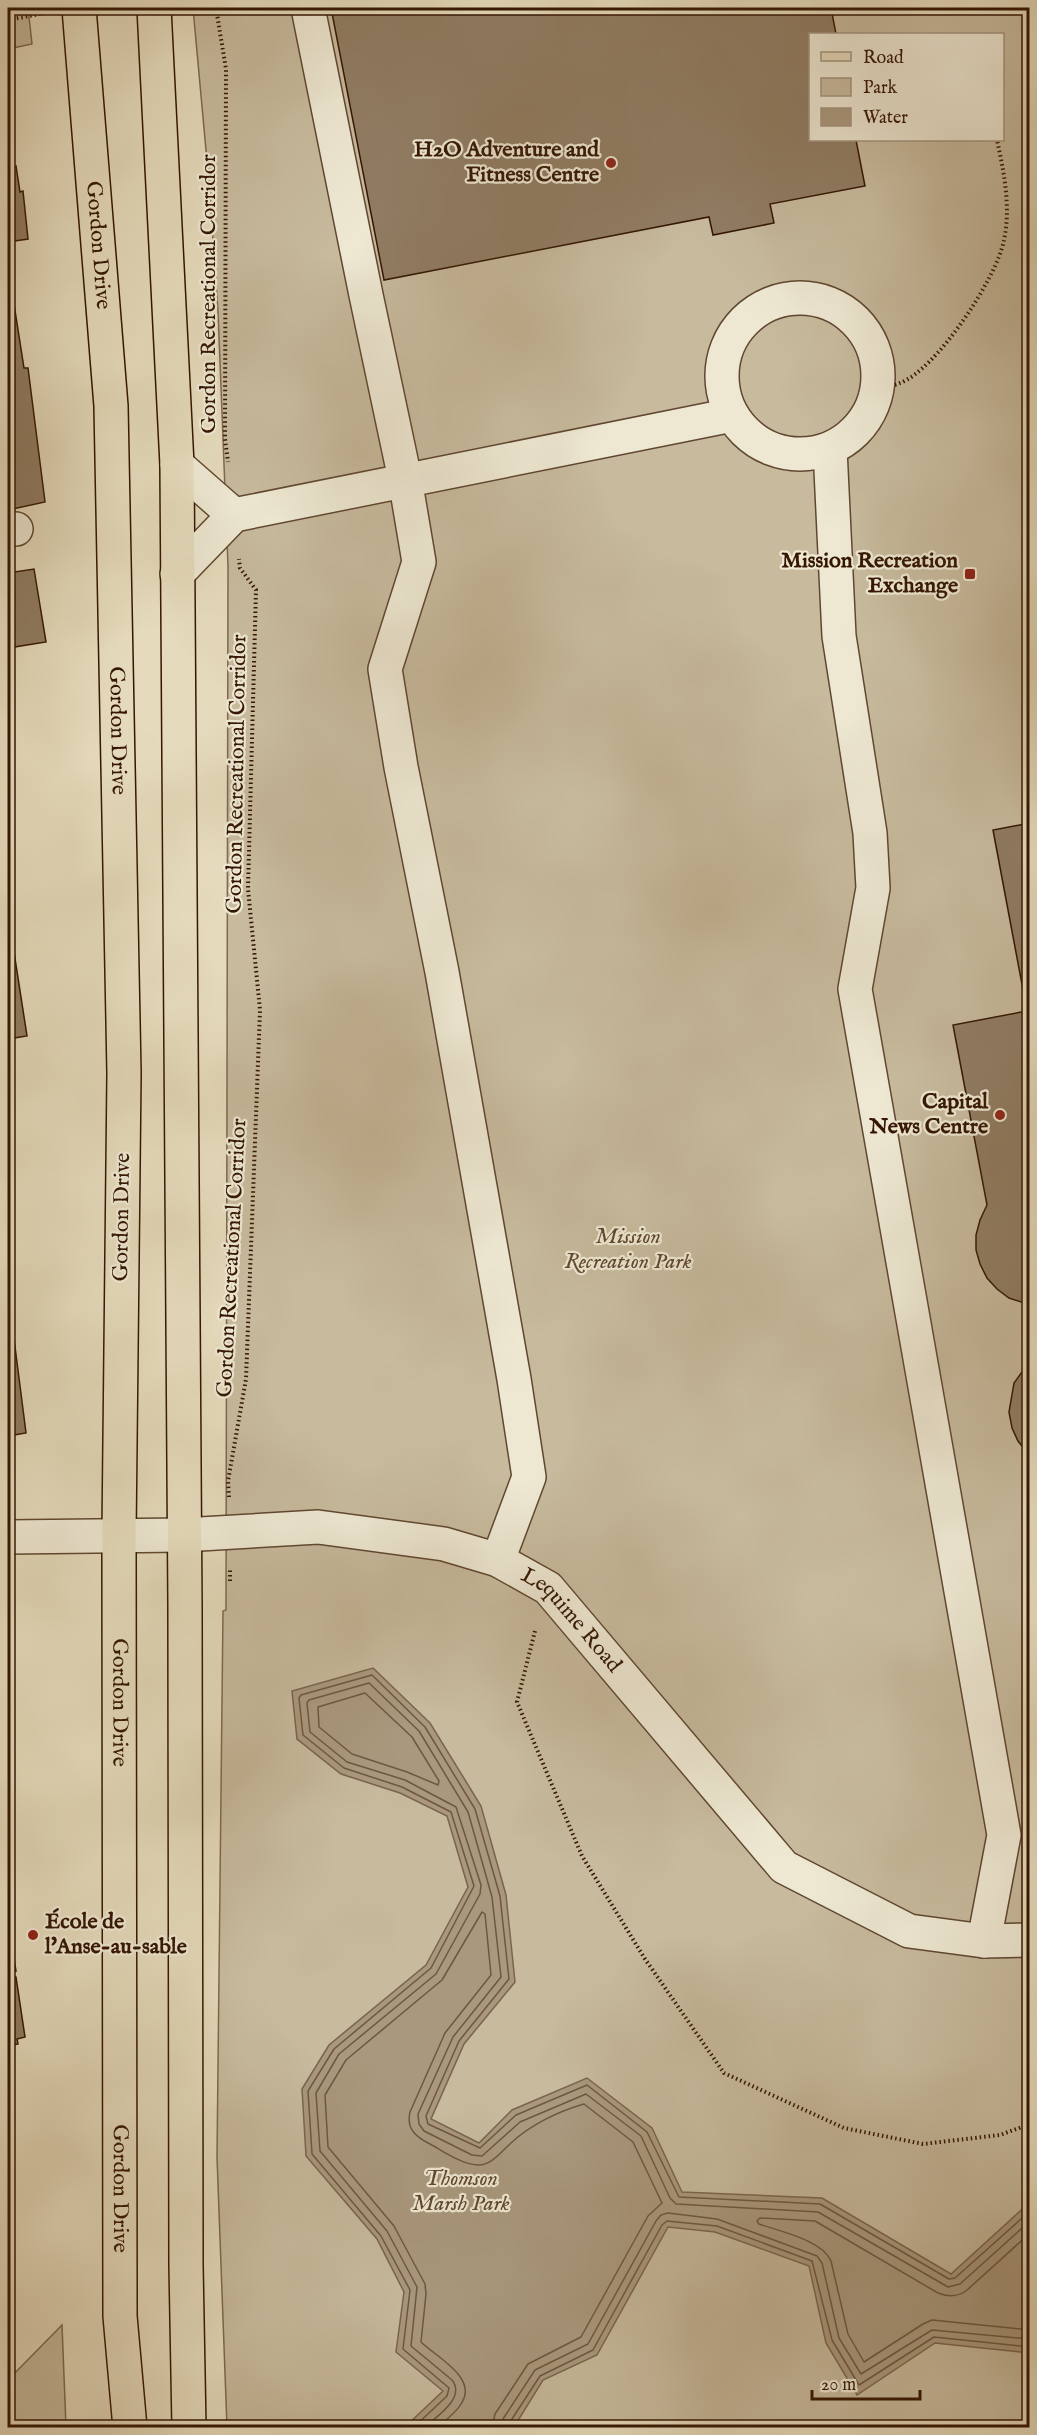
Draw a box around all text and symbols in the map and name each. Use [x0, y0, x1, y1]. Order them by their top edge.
legend [809, 33, 1004, 141]
text: Road [863, 47, 904, 70]
text: Park [863, 77, 898, 100]
text: Water [863, 107, 908, 130]
place label: H2O Adventure and Fitness Centre [414, 136, 600, 189]
street label: Gordon Recreational Corridor [195, 154, 223, 434]
marker: H2O Adventure and Fitness Centre [604, 156, 618, 170]
street label: Gordon Drive [79, 180, 117, 311]
place label: Mission Recreation Exchange [781, 547, 958, 600]
marker: Mission Recreation Exchange [963, 567, 977, 581]
street label: Gordon Recreational Corridor [221, 634, 253, 914]
street label: Gordon Drive [102, 666, 133, 795]
place label: Capital News Centre [868, 1088, 989, 1141]
marker: Capital News Centre [993, 1108, 1007, 1122]
street label: Gordon Recreational Corridor [211, 1118, 253, 1398]
street label: Gordon Drive [107, 1152, 137, 1282]
park label: Mission Recreation Park [564, 1223, 692, 1276]
street label: Lequime Road [516, 1562, 628, 1679]
street label: Gordon Drive [105, 1638, 133, 1767]
place label: École de l'Anse-au-sable [44, 1908, 187, 1961]
marker: École de l'Anse-au-sable [26, 1928, 40, 1942]
street label: Gordon Drive [106, 2124, 134, 2253]
park label: Thomson Marsh Park [412, 2165, 510, 2218]
scale bar [812, 2363, 920, 2401]
text: 20 m [821, 2374, 856, 2397]

